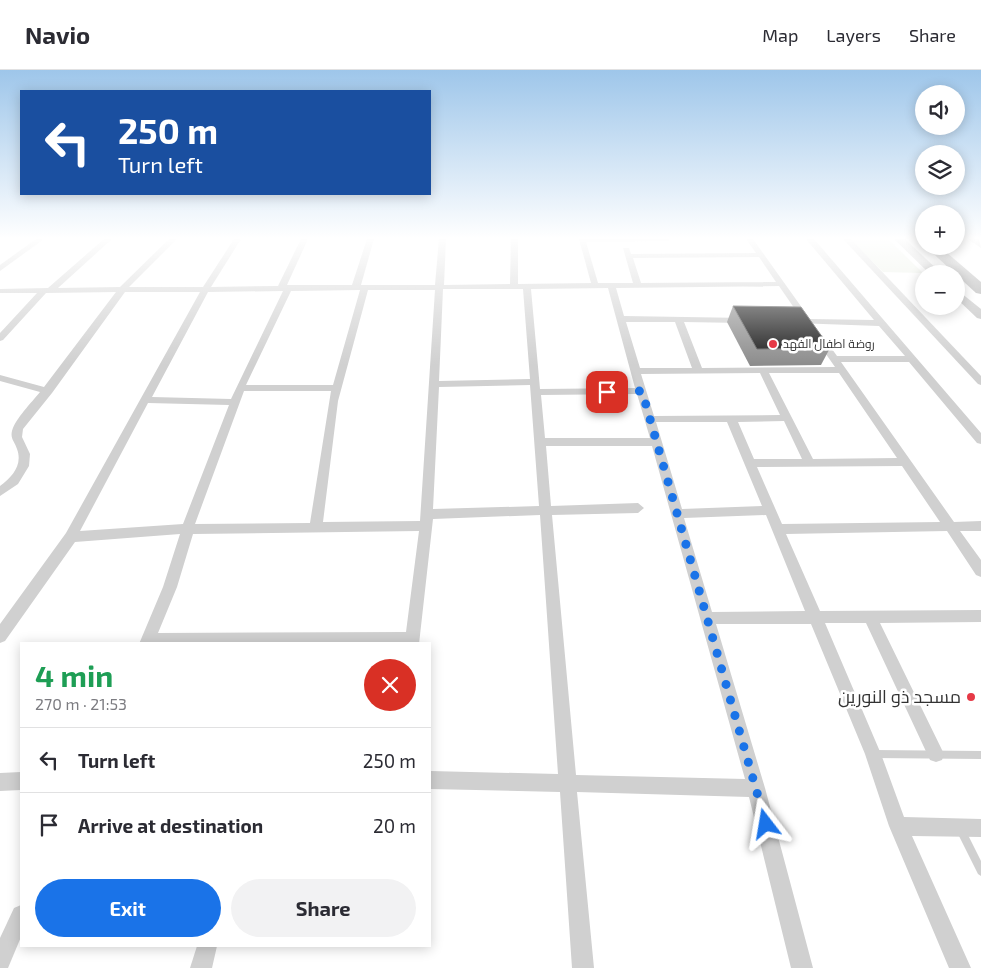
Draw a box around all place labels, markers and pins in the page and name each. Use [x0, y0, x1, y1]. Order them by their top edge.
place label: روضة اطفال الفهد [783, 336, 875, 351]
marker: روضة اطفال الفهد [767, 338, 779, 350]
pin [586, 371, 628, 413]
place label: مسجد ذو النورين [838, 685, 961, 708]
marker: مسجد ذو النورين [965, 691, 977, 703]

